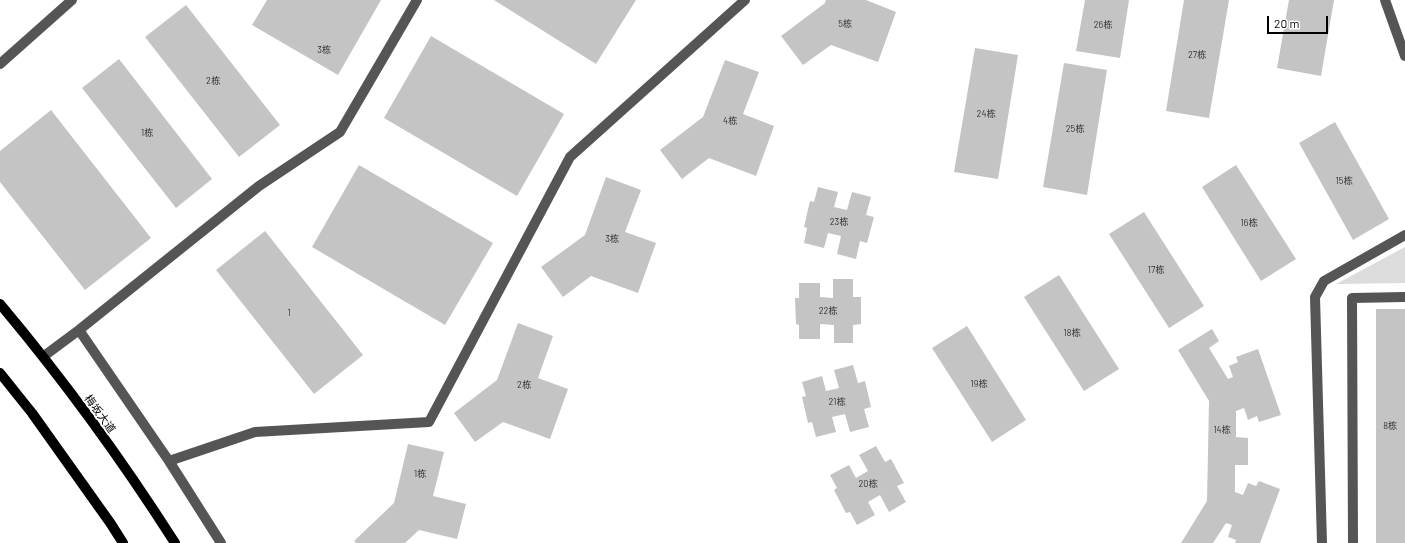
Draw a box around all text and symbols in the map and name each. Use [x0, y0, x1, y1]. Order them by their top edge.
scale bar [1269, 8, 1330, 34]
text: 20 m [1274, 16, 1300, 30]
house number: 5栋 [838, 19, 852, 29]
house number: 26栋 [1094, 20, 1112, 30]
house number: 3栋 [317, 45, 331, 55]
house number: 27栋 [1188, 50, 1206, 60]
house number: 2栋 [206, 76, 220, 86]
house number: 24栋 [977, 109, 995, 119]
house number: 4栋 [723, 116, 737, 126]
house number: 25栋 [1066, 124, 1084, 134]
house number: 1栋 [141, 128, 153, 138]
house number: 15栋 [1336, 176, 1352, 186]
house number: 23栋 [830, 217, 848, 227]
house number: 16栋 [1241, 218, 1257, 228]
house number: 3栋 [605, 234, 619, 244]
house number: 17栋 [1148, 265, 1164, 275]
house number: 22栋 [819, 306, 837, 316]
house number: 1 [287, 308, 291, 318]
house number: 18栋 [1064, 328, 1080, 338]
house number: 19栋 [971, 379, 987, 389]
house number: 2栋 [517, 380, 531, 390]
street label: 梅坂大道 [82, 392, 118, 436]
house number: 21栋 [829, 397, 845, 407]
house number: 8栋 [1383, 421, 1397, 431]
house number: 14栋 [1213, 425, 1231, 435]
house number: 1栋 [414, 469, 426, 479]
house number: 20栋 [859, 479, 877, 489]

